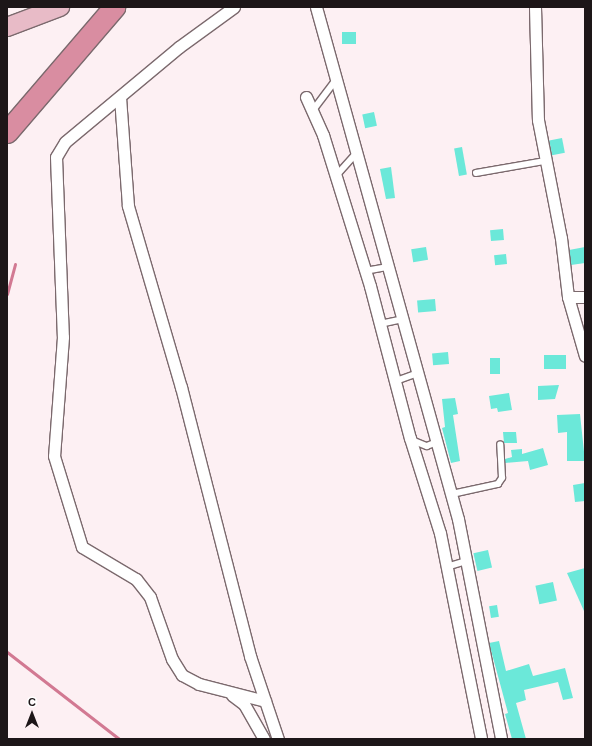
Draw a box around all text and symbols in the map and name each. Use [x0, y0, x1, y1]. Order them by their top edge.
north arrow [12, 694, 52, 734]
text: С [28, 696, 36, 708]

